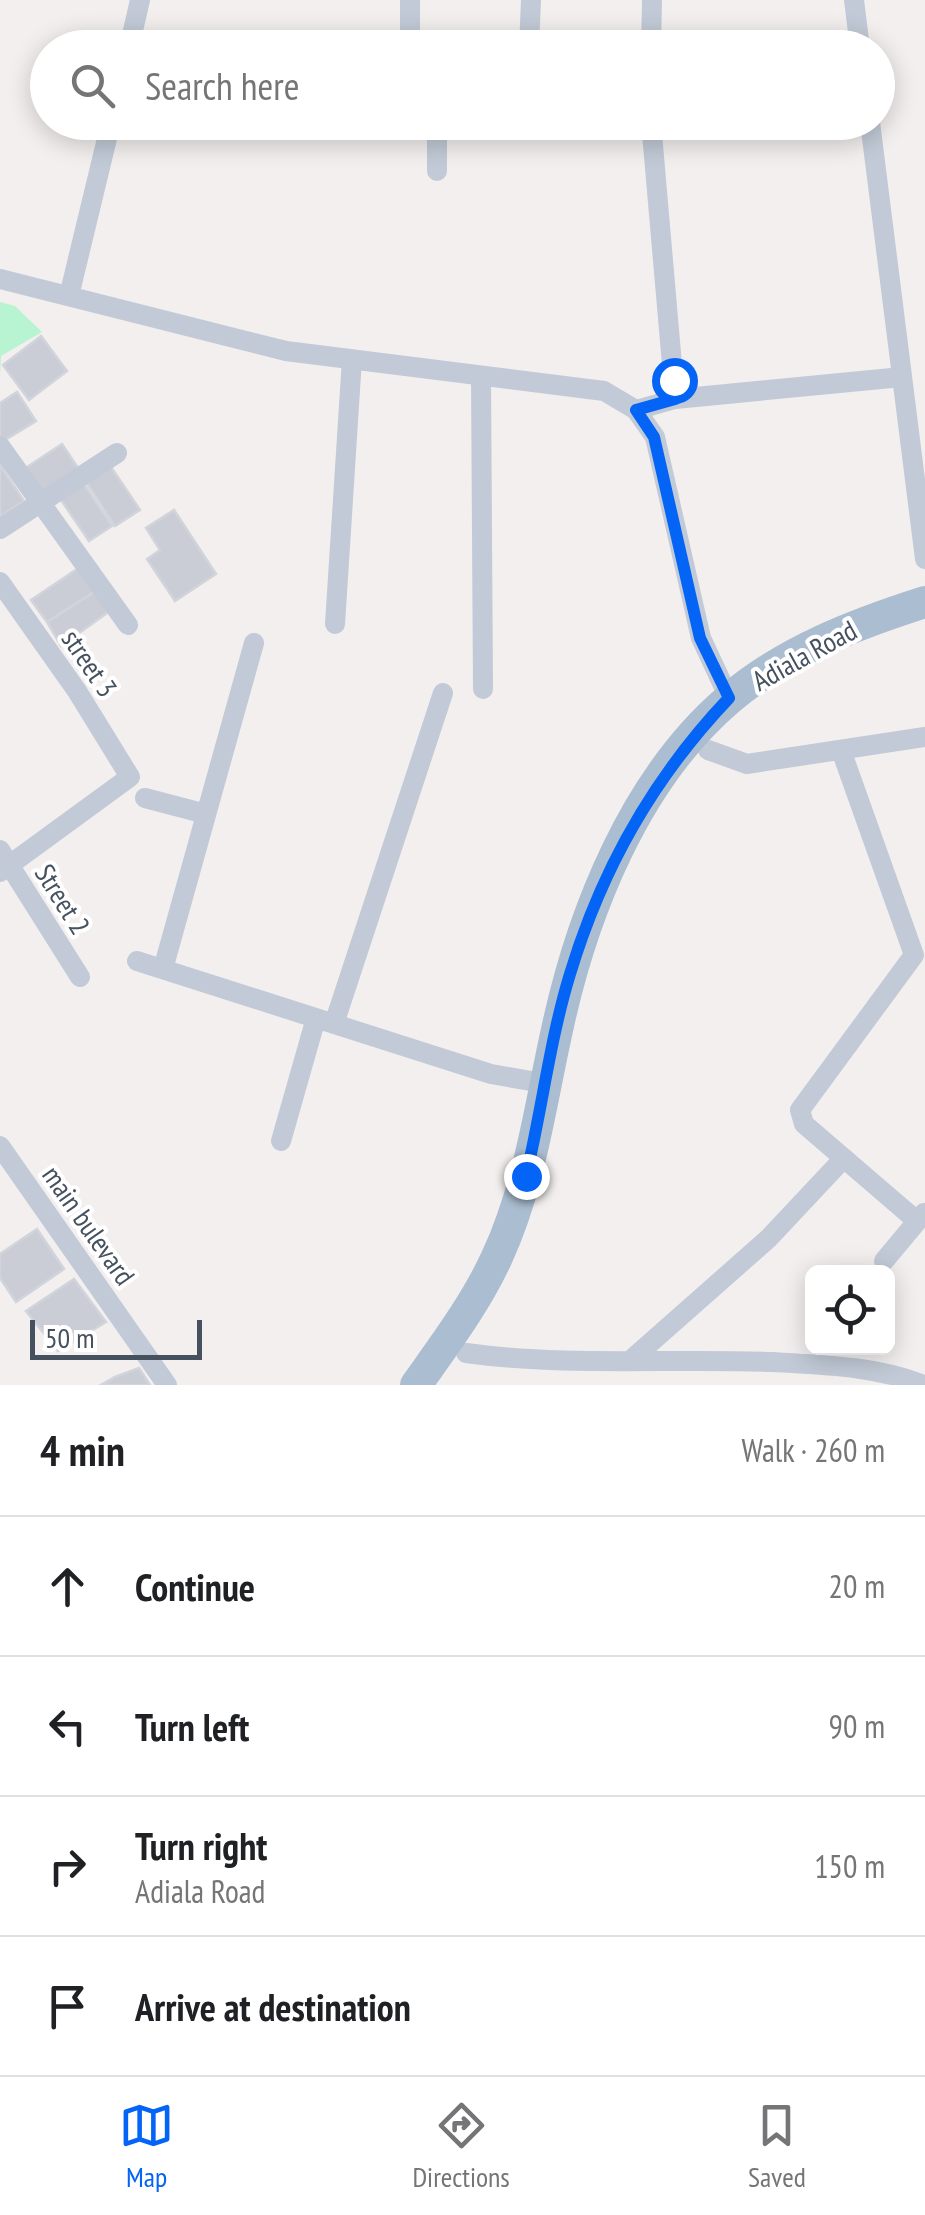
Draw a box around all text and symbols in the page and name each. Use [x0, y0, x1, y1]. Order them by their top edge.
search box [30, 30, 895, 140]
icon: search [65, 58, 120, 113]
text: Search here [145, 61, 299, 110]
route start [652, 358, 698, 404]
street label: Adiala Road [745, 611, 863, 699]
street label: street 3 [54, 622, 126, 704]
street label: Street 2 [27, 857, 99, 941]
route end [504, 1154, 550, 1200]
street label: main bulevard [34, 1158, 144, 1292]
map controls [805, 1265, 895, 1355]
button: locate [805, 1265, 895, 1355]
scale bar [30, 1315, 202, 1360]
text: 50 m [45, 1319, 94, 1356]
text: 4 min [40, 1423, 125, 1478]
text: Walk · 260 m [741, 1429, 885, 1471]
icon: ahead [40, 1559, 95, 1614]
text: Continue [135, 1562, 255, 1611]
text: 20 m [829, 1565, 885, 1607]
icon: left [40, 1699, 95, 1754]
text: Turn left [135, 1702, 249, 1751]
text: 90 m [829, 1705, 885, 1747]
text: Turn right [135, 1821, 267, 1870]
icon: right [40, 1839, 95, 1894]
text: 150 m [814, 1845, 885, 1887]
text: Adiala Road [135, 1870, 265, 1912]
icon: arrive [40, 1979, 95, 2034]
text: Arrive at destination [135, 1982, 411, 2031]
tab: Map [119, 2098, 174, 2195]
tab: Directions [412, 2098, 510, 2195]
tab: Saved [748, 2098, 806, 2195]

